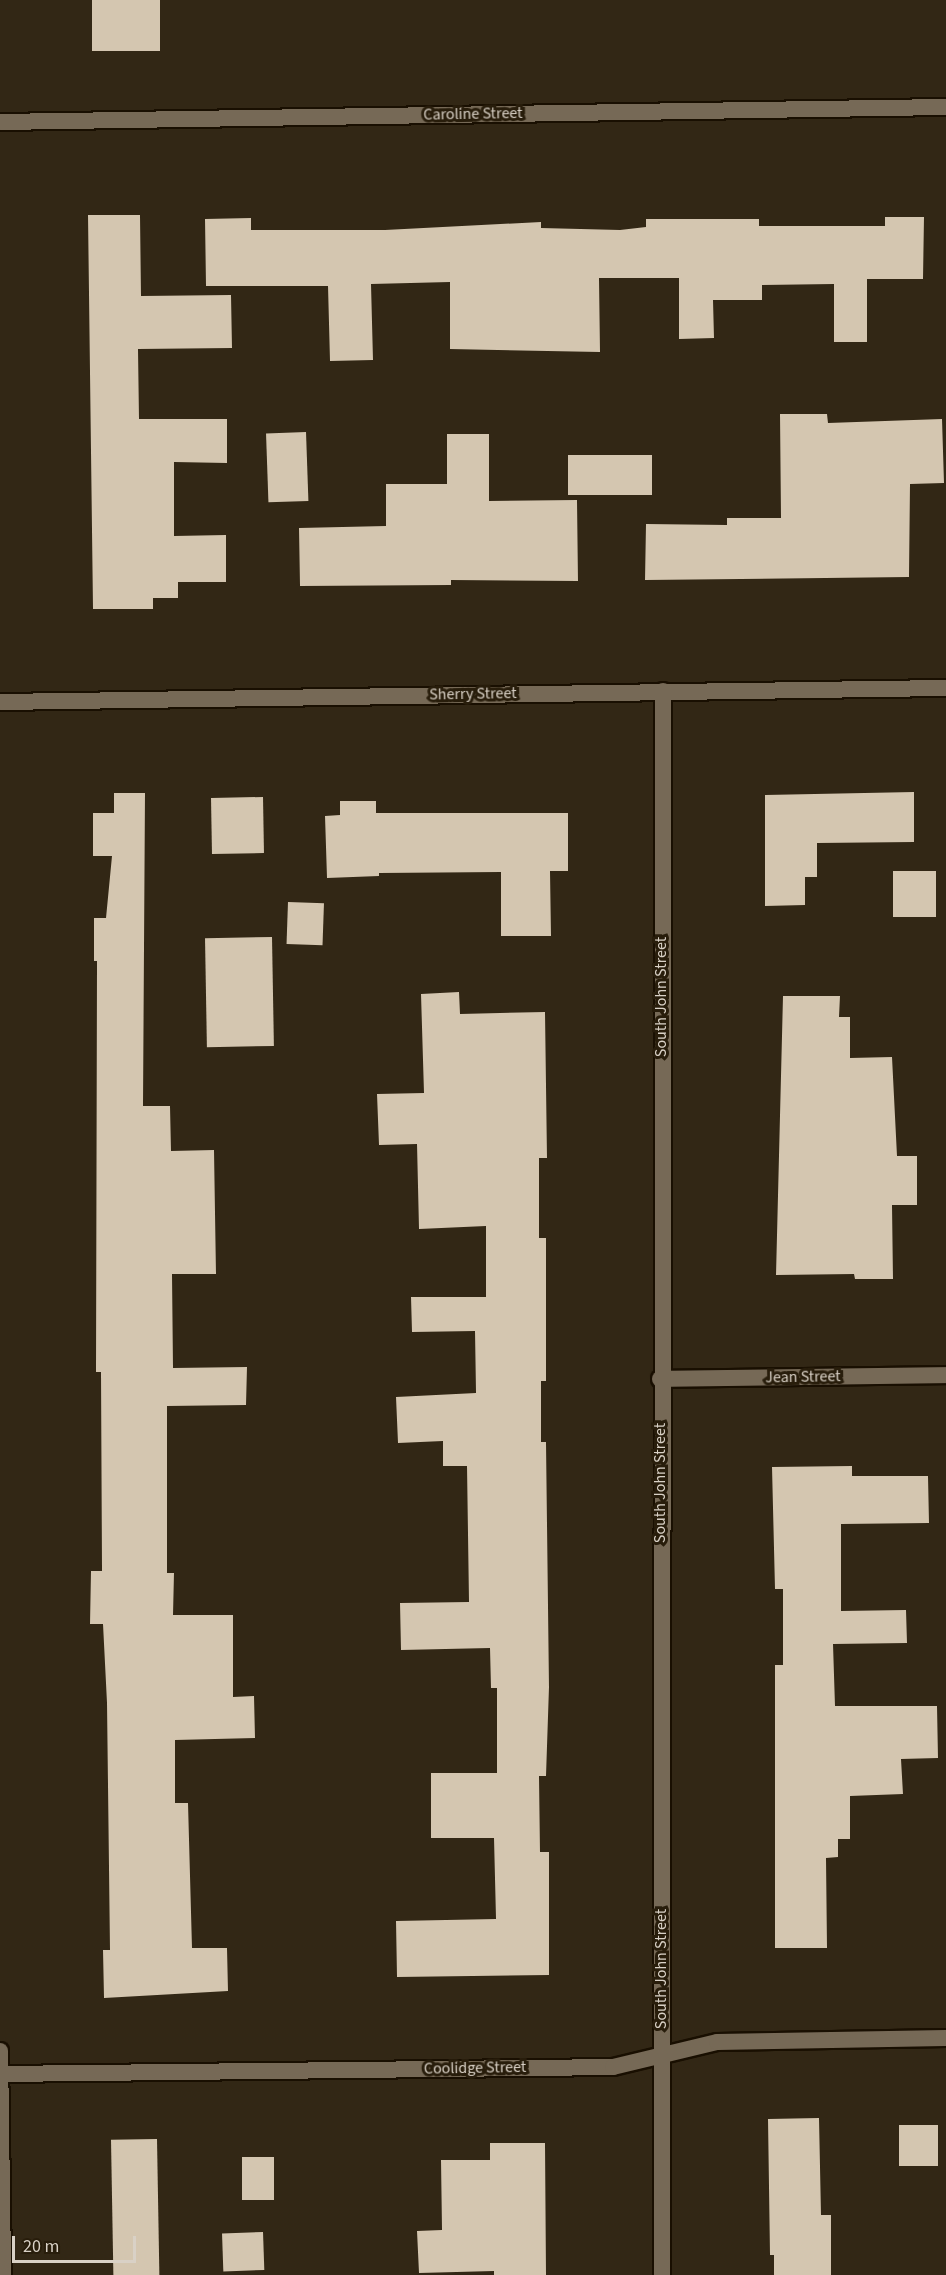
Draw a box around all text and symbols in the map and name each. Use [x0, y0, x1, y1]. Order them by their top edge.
street label: Caroline Street [423, 104, 523, 124]
street label: Sherry Street [429, 684, 517, 704]
street label: South John Street [651, 937, 671, 1057]
street label: Jean Street [765, 1367, 841, 1387]
street label: South John Street [650, 1423, 670, 1543]
street label: South John Street [651, 1909, 671, 2029]
street label: Coolidge Street [424, 2058, 526, 2078]
scale bar [15, 2224, 140, 2262]
text: 20 m [23, 2234, 59, 2259]

